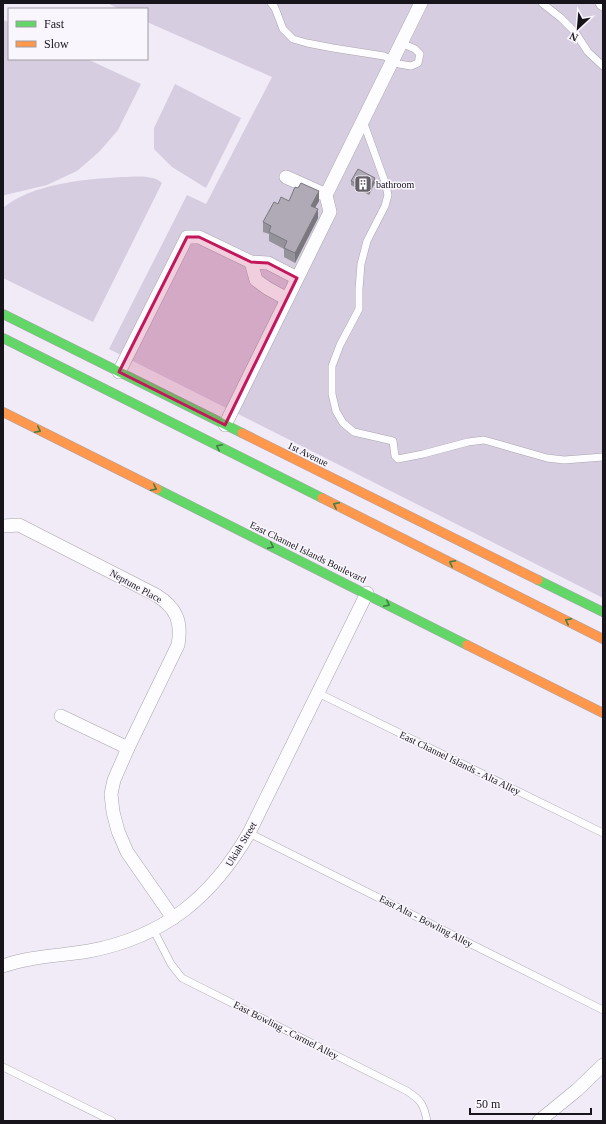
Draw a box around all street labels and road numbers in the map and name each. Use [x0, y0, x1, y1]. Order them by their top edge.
street label: 1st Avenue [286, 439, 331, 469]
street label: East Channel Islands Boulevard [248, 519, 368, 585]
street label: Neptune Place [108, 567, 165, 605]
street label: East Channel Islands - Alta Alley [398, 729, 522, 797]
street label: Ukiah Street [223, 819, 259, 868]
street label: East Alta - Bowling Alley [377, 893, 475, 949]
street label: East Bowling - Carmel Alley [232, 999, 340, 1061]

